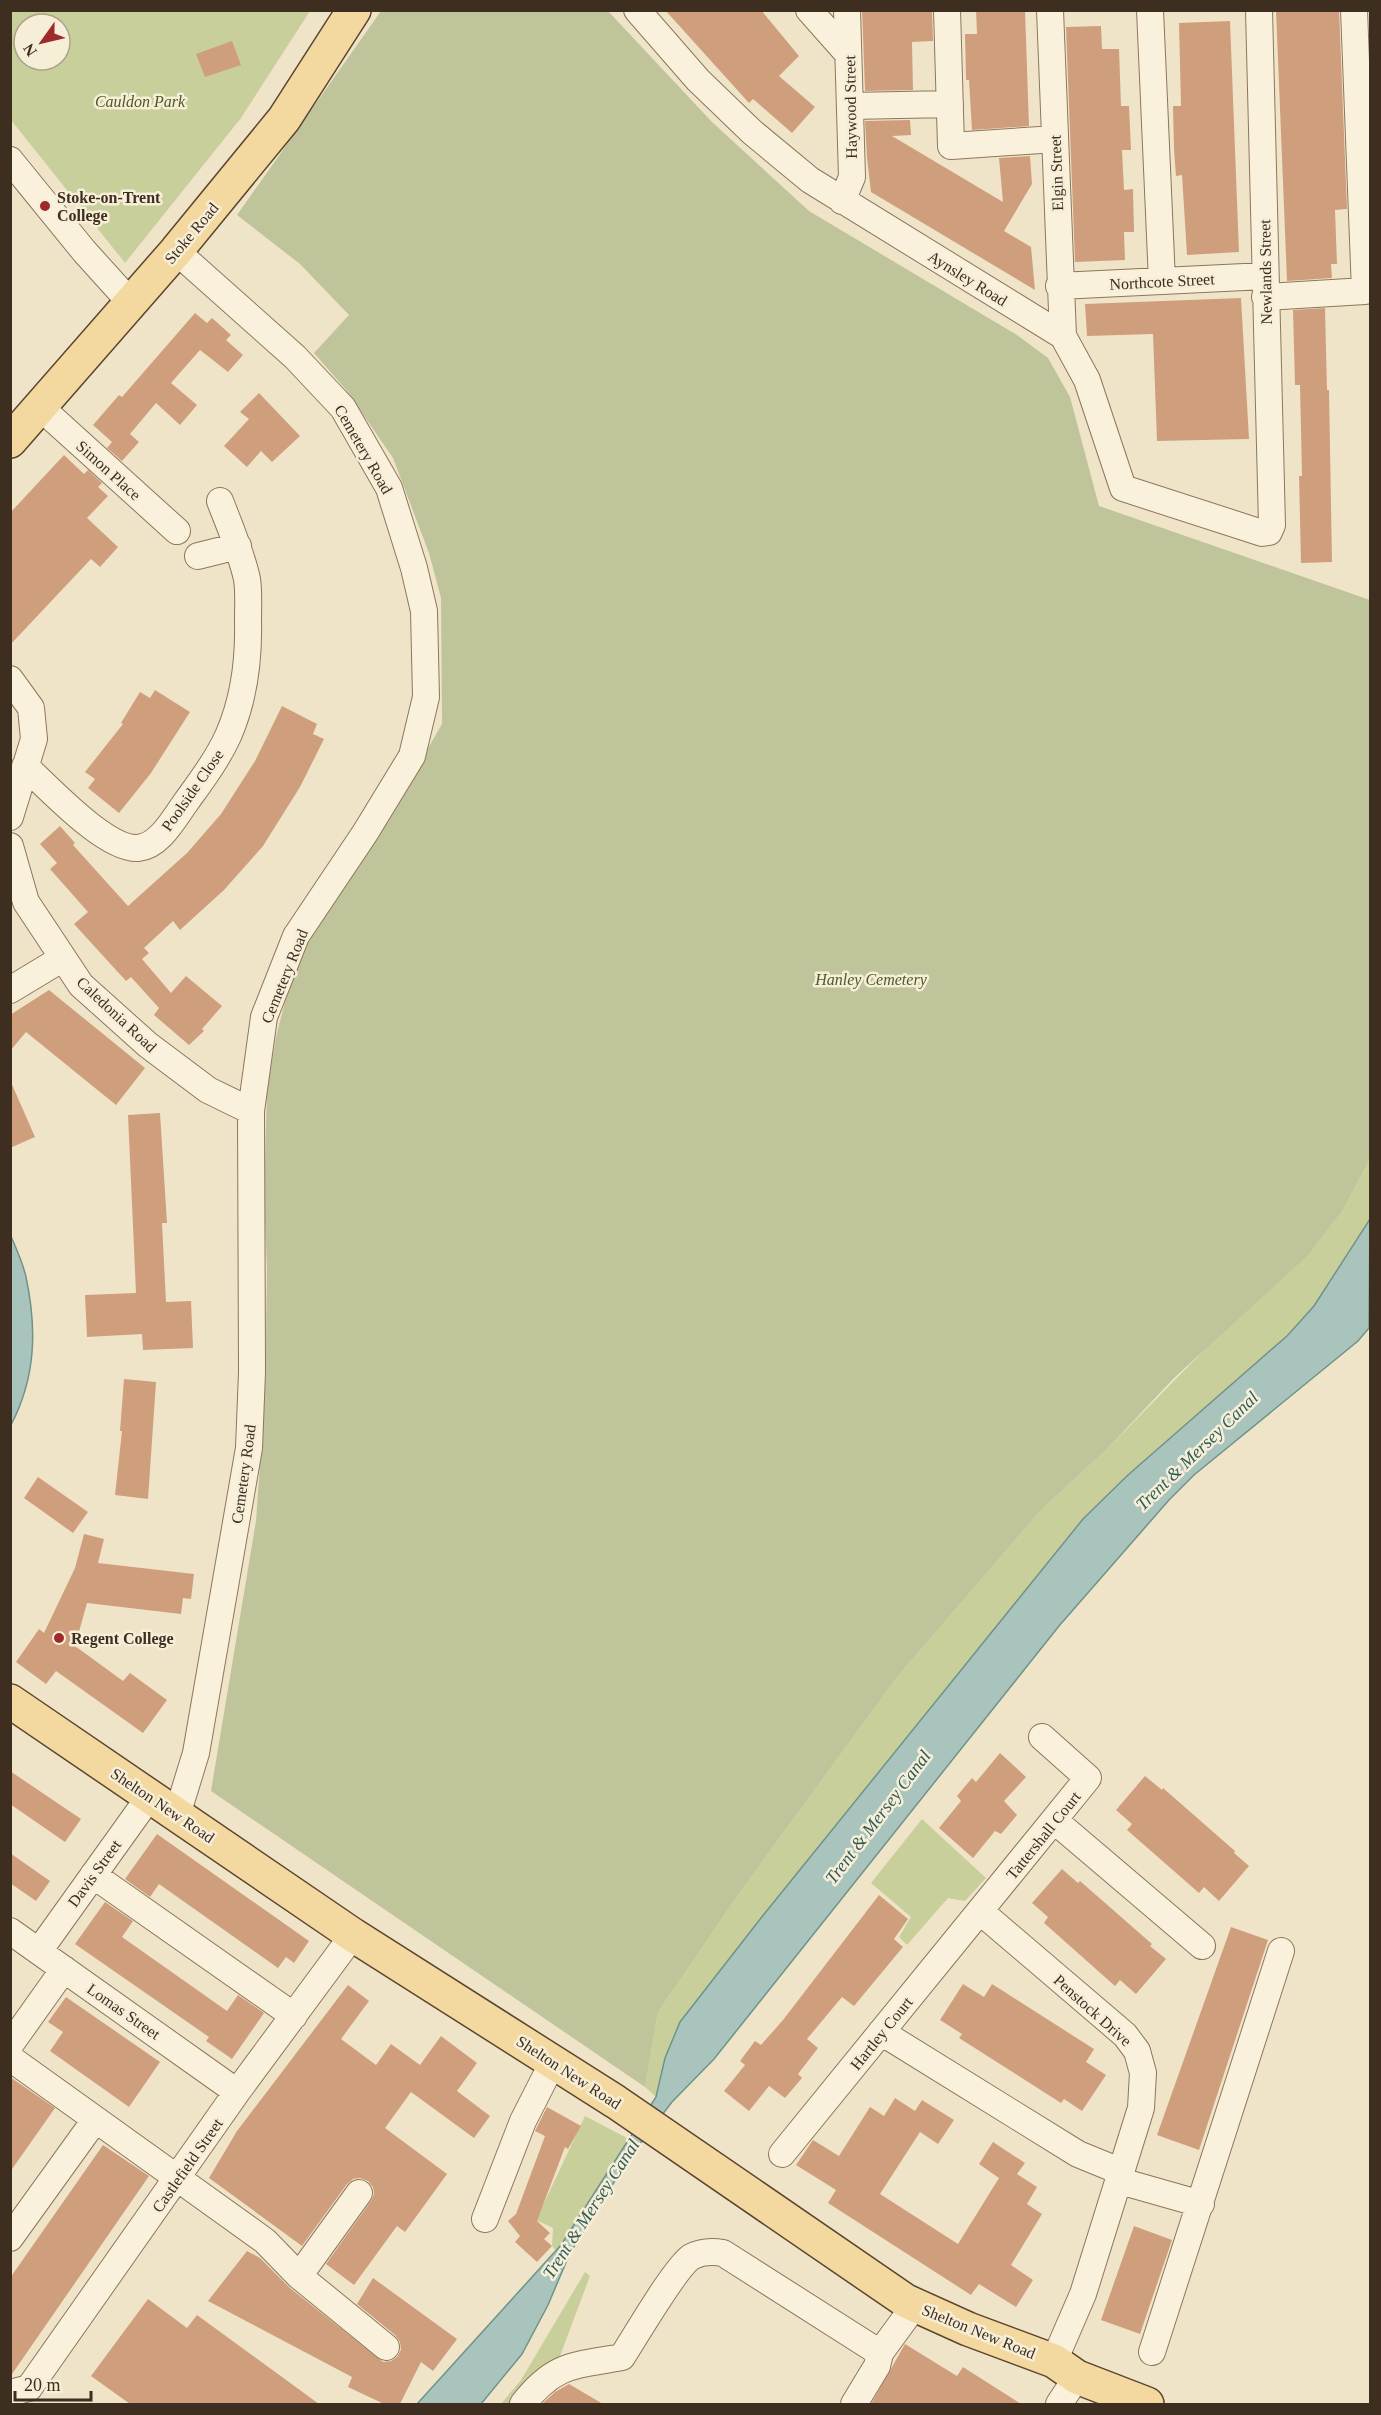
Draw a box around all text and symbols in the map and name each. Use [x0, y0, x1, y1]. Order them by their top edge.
north arrow [12, 12, 72, 72]
text: N [19, 40, 40, 60]
street label: Haywood Street [841, 55, 861, 159]
park label: Cauldon Park [95, 93, 186, 110]
street label: Elgin Street [1047, 134, 1067, 211]
place label: Stoke-on-Trent College [57, 189, 161, 225]
marker: Stoke-on-Trent College [38, 199, 52, 213]
street label: Stoke Road [161, 199, 222, 267]
street label: Newlands Street [1256, 219, 1275, 325]
street label: Aynsley Road [925, 247, 1010, 310]
street label: Northcote Street [1109, 270, 1216, 293]
street label: Cemetery Road [330, 402, 396, 497]
street label: Simon Place [73, 437, 144, 504]
street label: Poolside Close [158, 746, 227, 834]
street label: Cemetery Road [258, 927, 312, 1026]
park label: Hanley Cemetery [814, 971, 928, 989]
street label: Caledonia Road [73, 973, 160, 1056]
water label: Trent & Mersey Canal [1132, 1388, 1262, 1514]
street label: Cemetery Road [228, 1423, 260, 1525]
place label: Regent College [71, 1630, 174, 1648]
marker: Regent College [52, 1631, 66, 1645]
water label: Trent & Mersey Canal [821, 1746, 935, 1888]
street label: Shelton New Road [108, 1765, 218, 1846]
street label: Tattershall Court [1003, 1788, 1084, 1883]
street label: Davis Street [64, 1836, 125, 1910]
street label: Penstock Drive [1050, 1971, 1135, 2050]
street label: Lomas Street [84, 1980, 164, 2043]
street label: Hartley Court [847, 1993, 917, 2074]
street label: Shelton New Road [513, 2032, 624, 2112]
street label: Castlefield Street [149, 2115, 226, 2215]
water label: Trent & Mersey Canal [539, 2136, 643, 2282]
street label: Shelton New Road [920, 2301, 1038, 2362]
scale bar [15, 2364, 92, 2402]
text: 20 m [24, 2375, 61, 2395]

